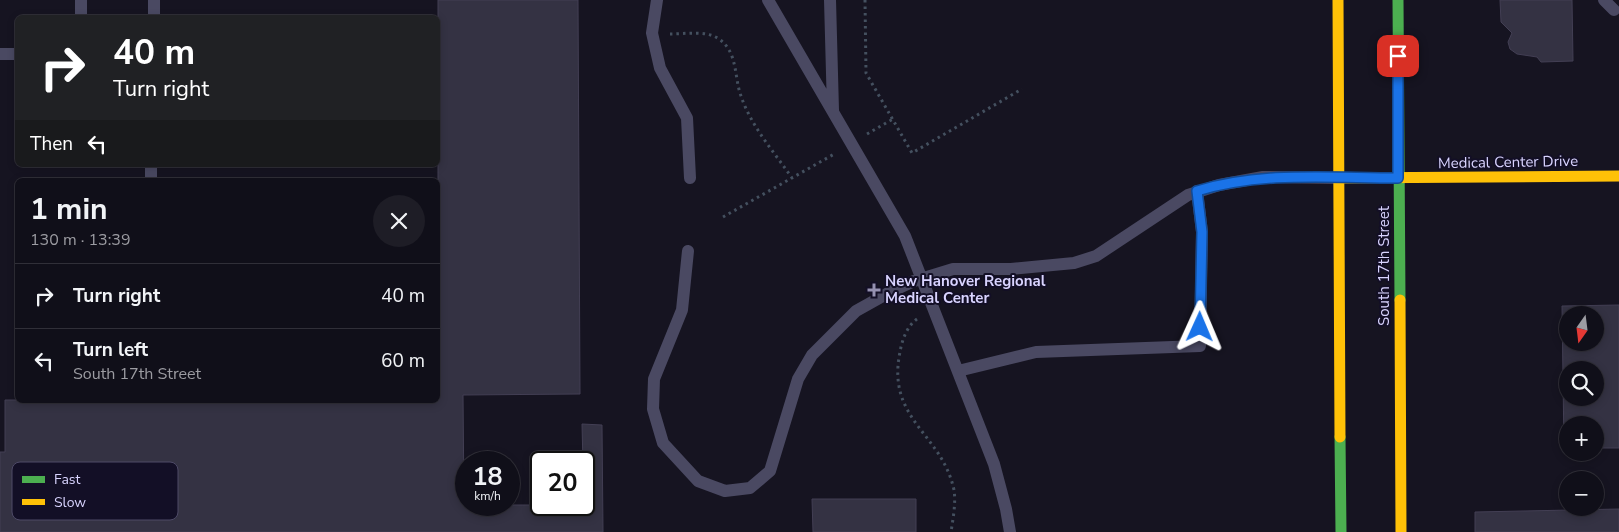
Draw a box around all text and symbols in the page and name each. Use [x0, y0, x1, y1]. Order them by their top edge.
text: 40 m [113, 29, 195, 76]
icon: right [30, 35, 95, 100]
pin [1377, 35, 1419, 77]
icon: arrive [1384, 42, 1412, 70]
text: Turn right [113, 74, 209, 104]
icon: left [83, 130, 111, 158]
text: Then [30, 131, 73, 157]
street label: Medical Center Drive [1438, 151, 1578, 173]
text: 1 min [30, 189, 108, 230]
button: close [373, 195, 425, 247]
street label: South 17th Street [1374, 205, 1394, 326]
text: 130 m · 13:39 [30, 229, 131, 251]
place label: New Hanover Regional Medical Center [885, 271, 1046, 308]
icon: right [30, 282, 58, 310]
text: Turn right [73, 283, 160, 309]
text: 40 m [381, 283, 425, 309]
marker: New Hanover Regional Medical Center [867, 283, 881, 297]
position arrow [1173, 300, 1225, 352]
north arrow [1559, 306, 1604, 351]
map controls [1559, 306, 1604, 516]
text: Turn left [73, 337, 148, 363]
icon: left [30, 347, 58, 375]
text: 60 m [381, 348, 425, 374]
button: search [1559, 361, 1604, 406]
text: South 17th Street [73, 363, 201, 385]
button: + [1559, 416, 1604, 461]
speed limit sign: 20 [530, 451, 595, 516]
text: 18 [472, 460, 503, 494]
legend [12, 462, 178, 520]
text: Fast [54, 470, 80, 489]
button: − [1559, 471, 1604, 516]
text: km/h [474, 488, 501, 504]
text: Slow [54, 493, 86, 512]

